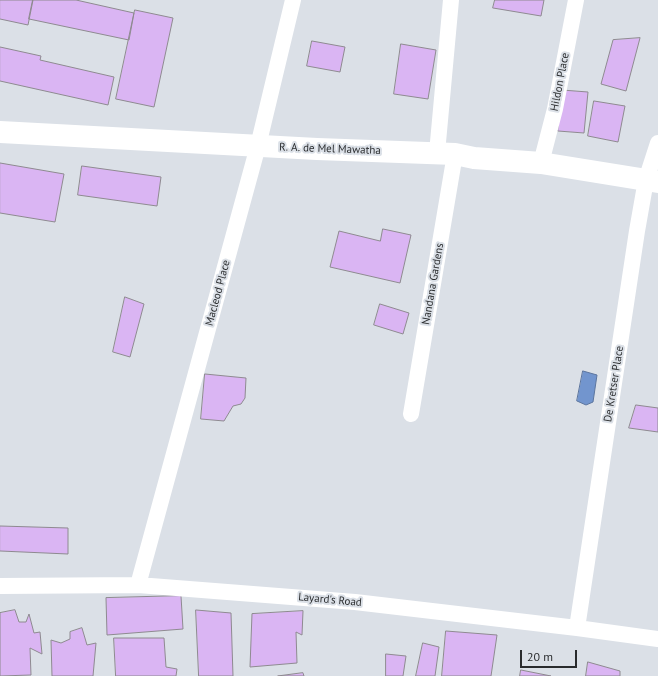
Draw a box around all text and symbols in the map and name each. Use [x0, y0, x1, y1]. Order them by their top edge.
street label: Hildon Place [548, 52, 572, 112]
street label: R. A. de Mel Mawatha [279, 141, 381, 157]
street label: Nandana Gardens [419, 242, 447, 326]
street label: Macleod Place [203, 259, 233, 327]
street label: De Kretser Place [601, 345, 627, 423]
street label: Layard's Road [298, 591, 362, 609]
scale bar [522, 642, 579, 668]
text: 20 m [527, 649, 553, 664]

